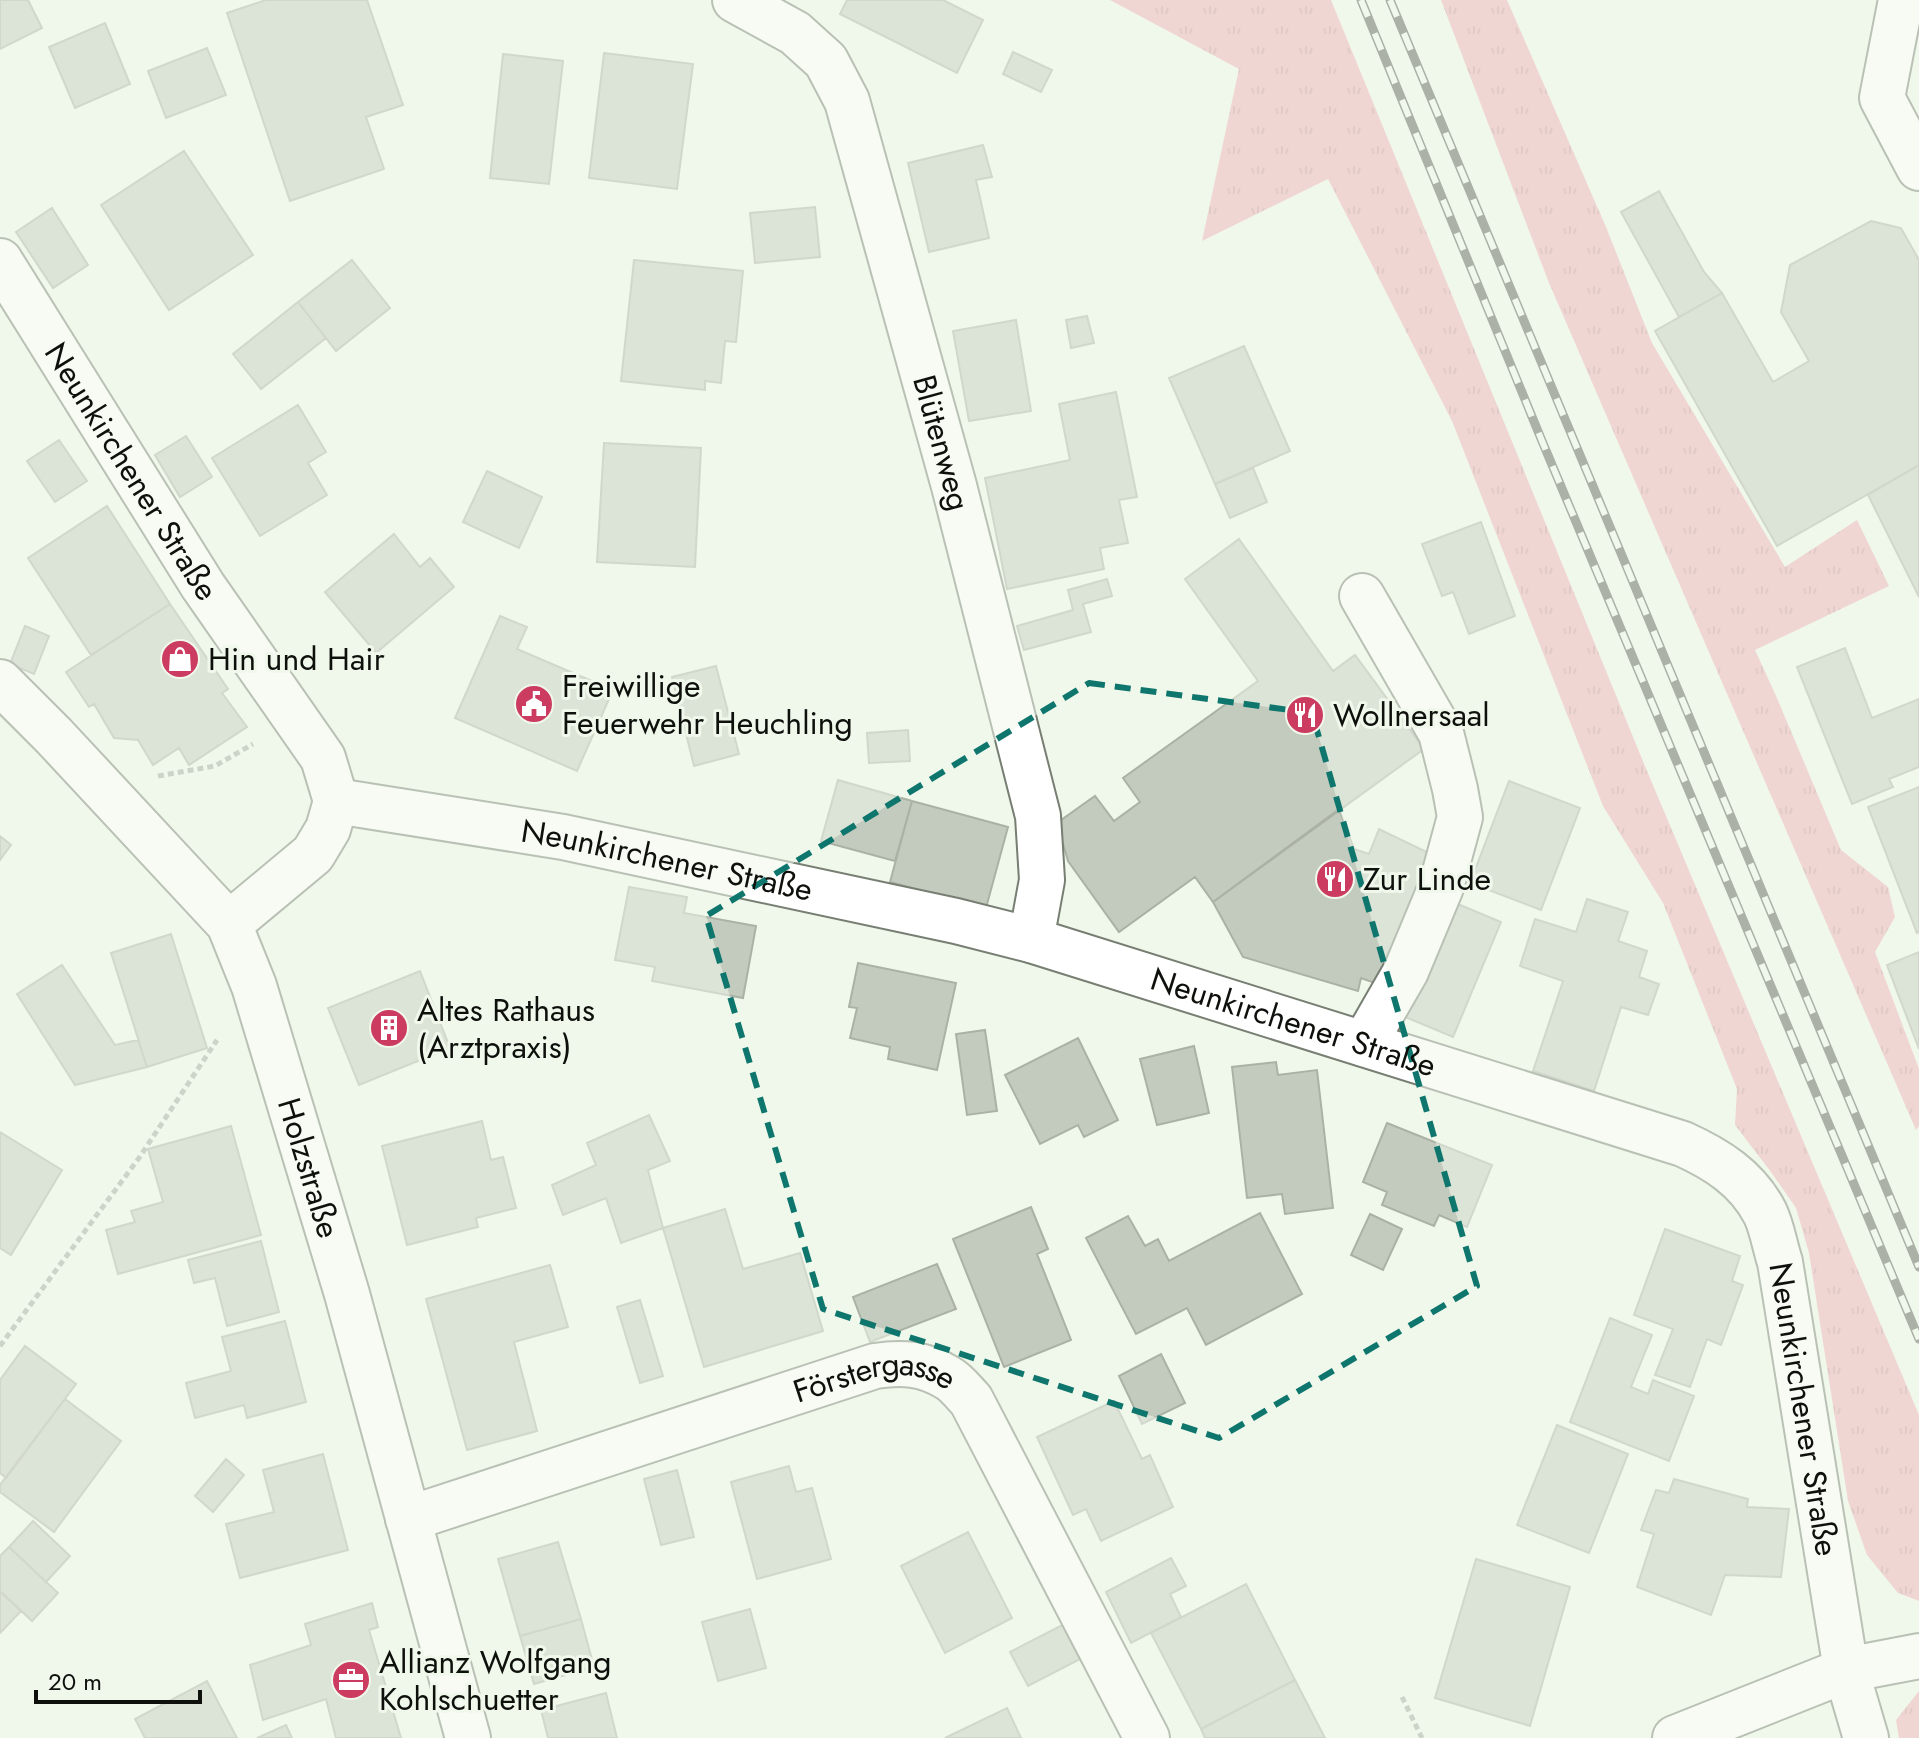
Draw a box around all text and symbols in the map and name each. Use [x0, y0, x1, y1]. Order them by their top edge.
street label: Neunkirchener Straße [33, 333, 229, 610]
street label: Blütenweg [901, 370, 982, 515]
place label: Hin und Hair [208, 636, 385, 682]
shop icon: Hin und Hair [159, 638, 201, 680]
place label: Freiwillige Feuerwehr Heuchling [562, 663, 853, 746]
public building icon: Freiwillige Feuerwehr Heuchling [513, 683, 555, 725]
place label: Wollnersaal [1333, 692, 1490, 738]
restaurant icon: Wollnersaal [1284, 694, 1326, 736]
street label: Neunkirchener Straße [518, 808, 817, 913]
place label: Zur Linde [1363, 856, 1491, 902]
restaurant icon: Zur Linde [1314, 858, 1356, 900]
street label: Neunkirchener Straße [1145, 956, 1442, 1088]
place label: Altes Rathaus (Arztpraxis) [417, 987, 595, 1070]
building icon: Altes Rathaus (Arztpraxis) [368, 1007, 410, 1049]
street label: Holzstraße [266, 1092, 352, 1243]
street label: Neunkirchener Straße [1757, 1259, 1850, 1559]
street label: Förstergasse [787, 1341, 965, 1414]
place label: Allianz Wolfgang Kohlschuetter [379, 1639, 611, 1722]
scale bar [36, 1654, 200, 1704]
office icon: Allianz Wolfgang Kohlschuetter [330, 1659, 372, 1701]
text: 20 m [48, 1664, 102, 1699]

